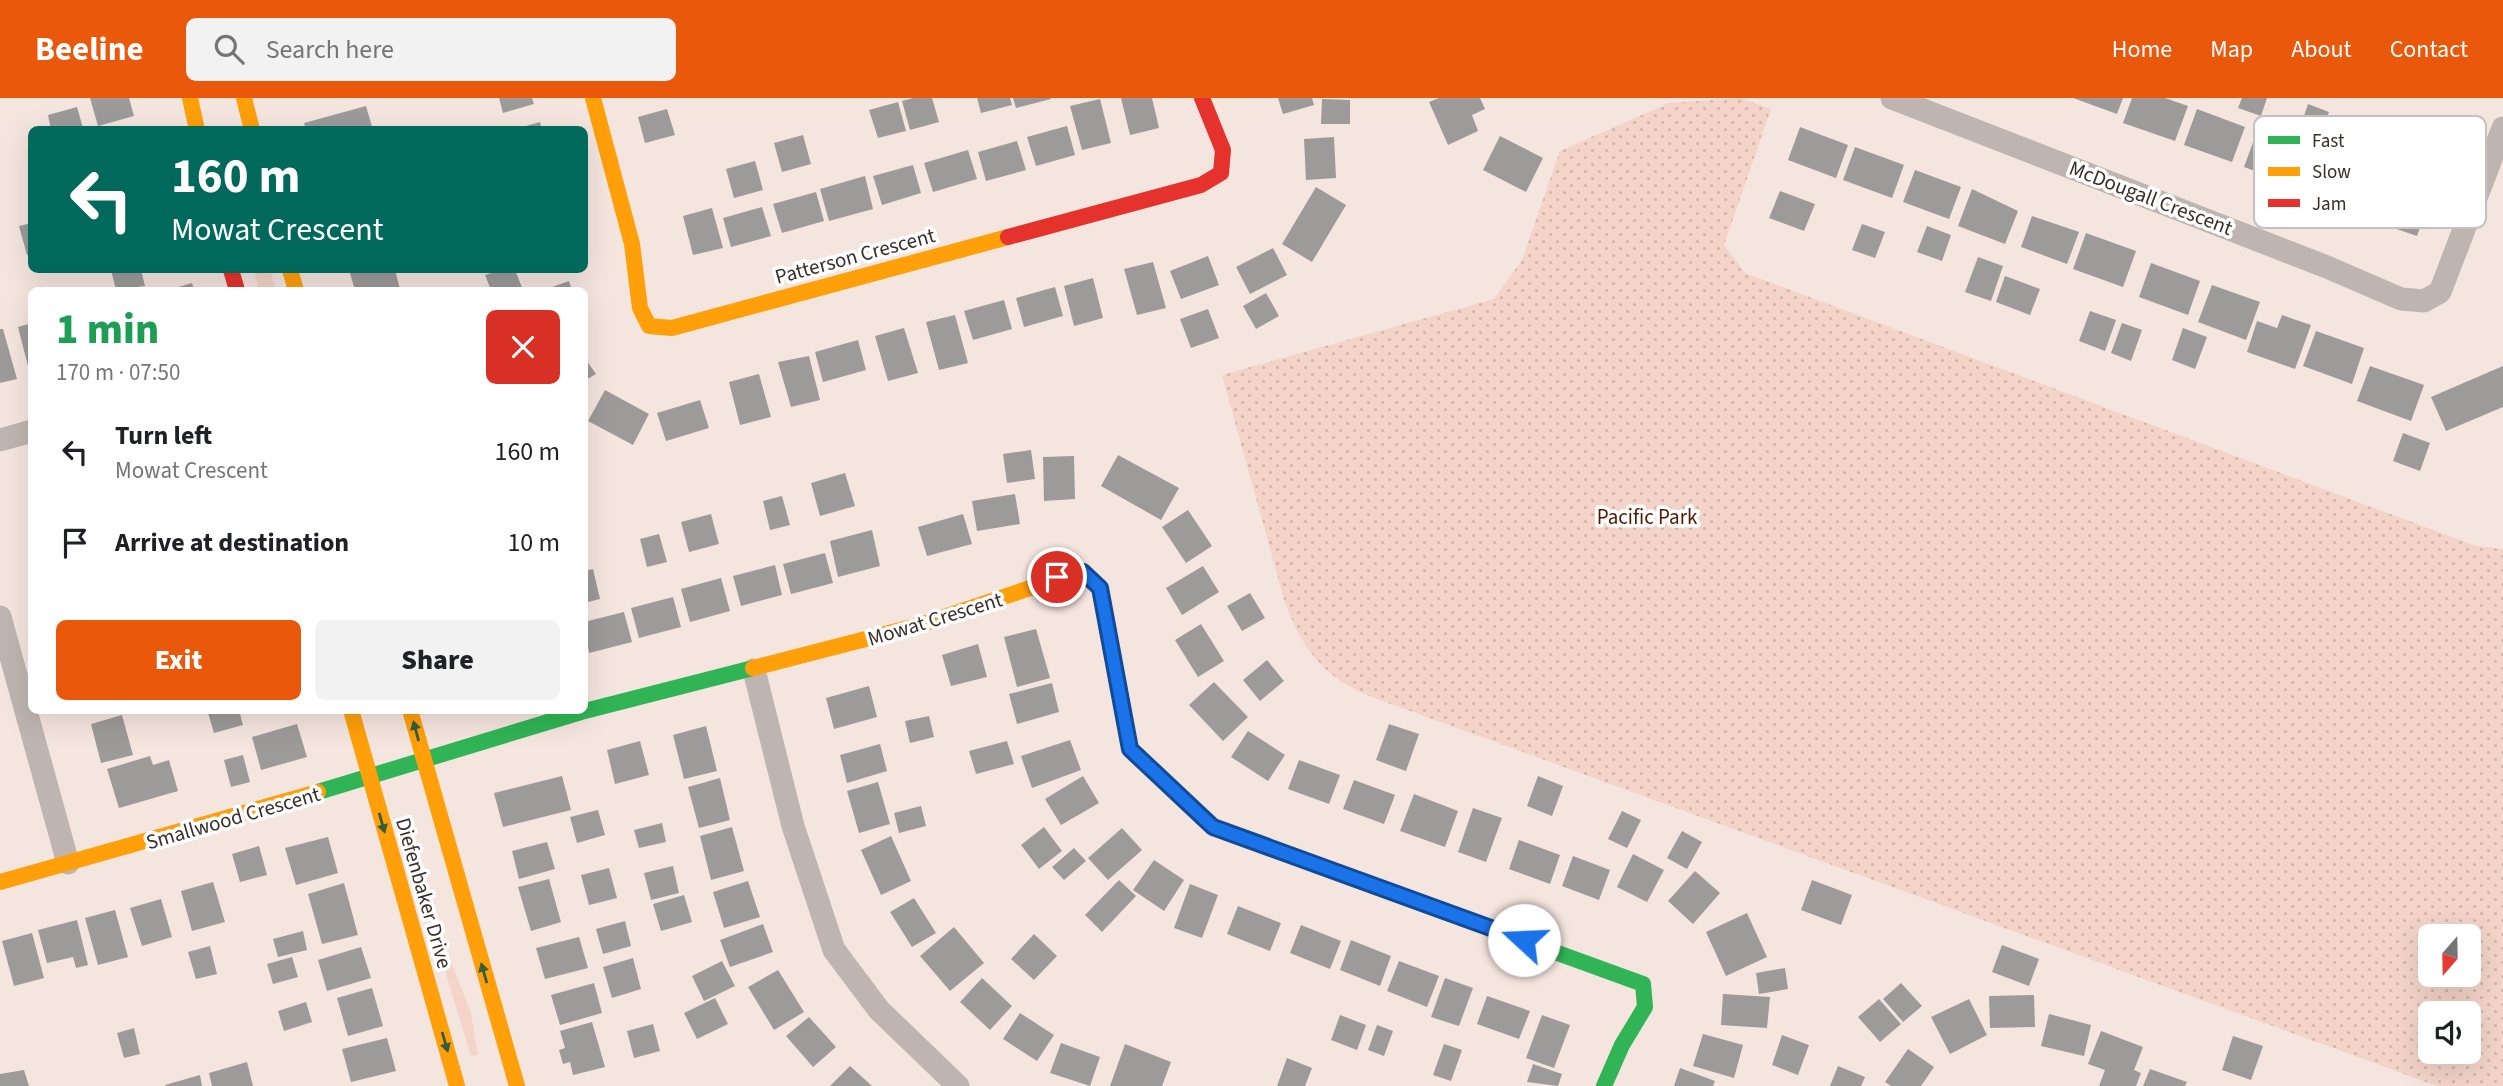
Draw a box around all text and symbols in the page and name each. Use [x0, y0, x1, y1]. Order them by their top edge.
search box [186, 18, 676, 81]
text: Beeline [35, 26, 144, 73]
icon: search [210, 30, 248, 68]
text: Search here [266, 31, 394, 68]
text: Home [2112, 32, 2172, 67]
text: Map [2210, 32, 2253, 67]
text: About [2291, 32, 2352, 67]
text: Contact [2390, 32, 2468, 67]
legend [2254, 116, 2486, 228]
text: Fast [2312, 128, 2345, 155]
text: 160 m [171, 142, 300, 212]
street label: McDougall Crescent [2065, 153, 2237, 243]
icon: left [56, 154, 147, 245]
text: Slow [2312, 159, 2351, 186]
text: Jam [2312, 191, 2346, 218]
text: Mowat Crescent [171, 207, 384, 253]
street label: Patterson Crescent [772, 220, 938, 292]
text: 1 min [56, 300, 159, 360]
button: close [486, 310, 560, 384]
text: 170 m · 07:50 [56, 356, 180, 389]
text: Turn left [115, 417, 212, 454]
icon: left [56, 433, 94, 471]
text: 160 m [494, 433, 560, 470]
text: Mowat Crescent [115, 454, 268, 487]
park label: Pacific Park [1597, 502, 1698, 532]
icon: arrive [56, 524, 94, 562]
text: Arrive at destination [115, 524, 349, 561]
text: 10 m [507, 524, 560, 561]
pin [1027, 547, 1087, 607]
icon: arrive [1038, 558, 1076, 596]
street label: Mowat Crescent [864, 584, 1006, 654]
button: Exit [56, 620, 301, 700]
button: Share [315, 620, 560, 700]
one-way arrow [410, 720, 421, 742]
street label: Smallwood Crescent [142, 779, 324, 857]
one-way arrow [377, 813, 388, 835]
street label: Diefenbaker Drive [388, 814, 460, 972]
position arrow [1487, 903, 1561, 977]
north arrow [2418, 924, 2482, 987]
map controls [2418, 924, 2481, 1064]
one-way arrow [478, 962, 489, 984]
button: sound [2418, 1001, 2481, 1064]
one-way arrow [440, 1032, 450, 1053]

